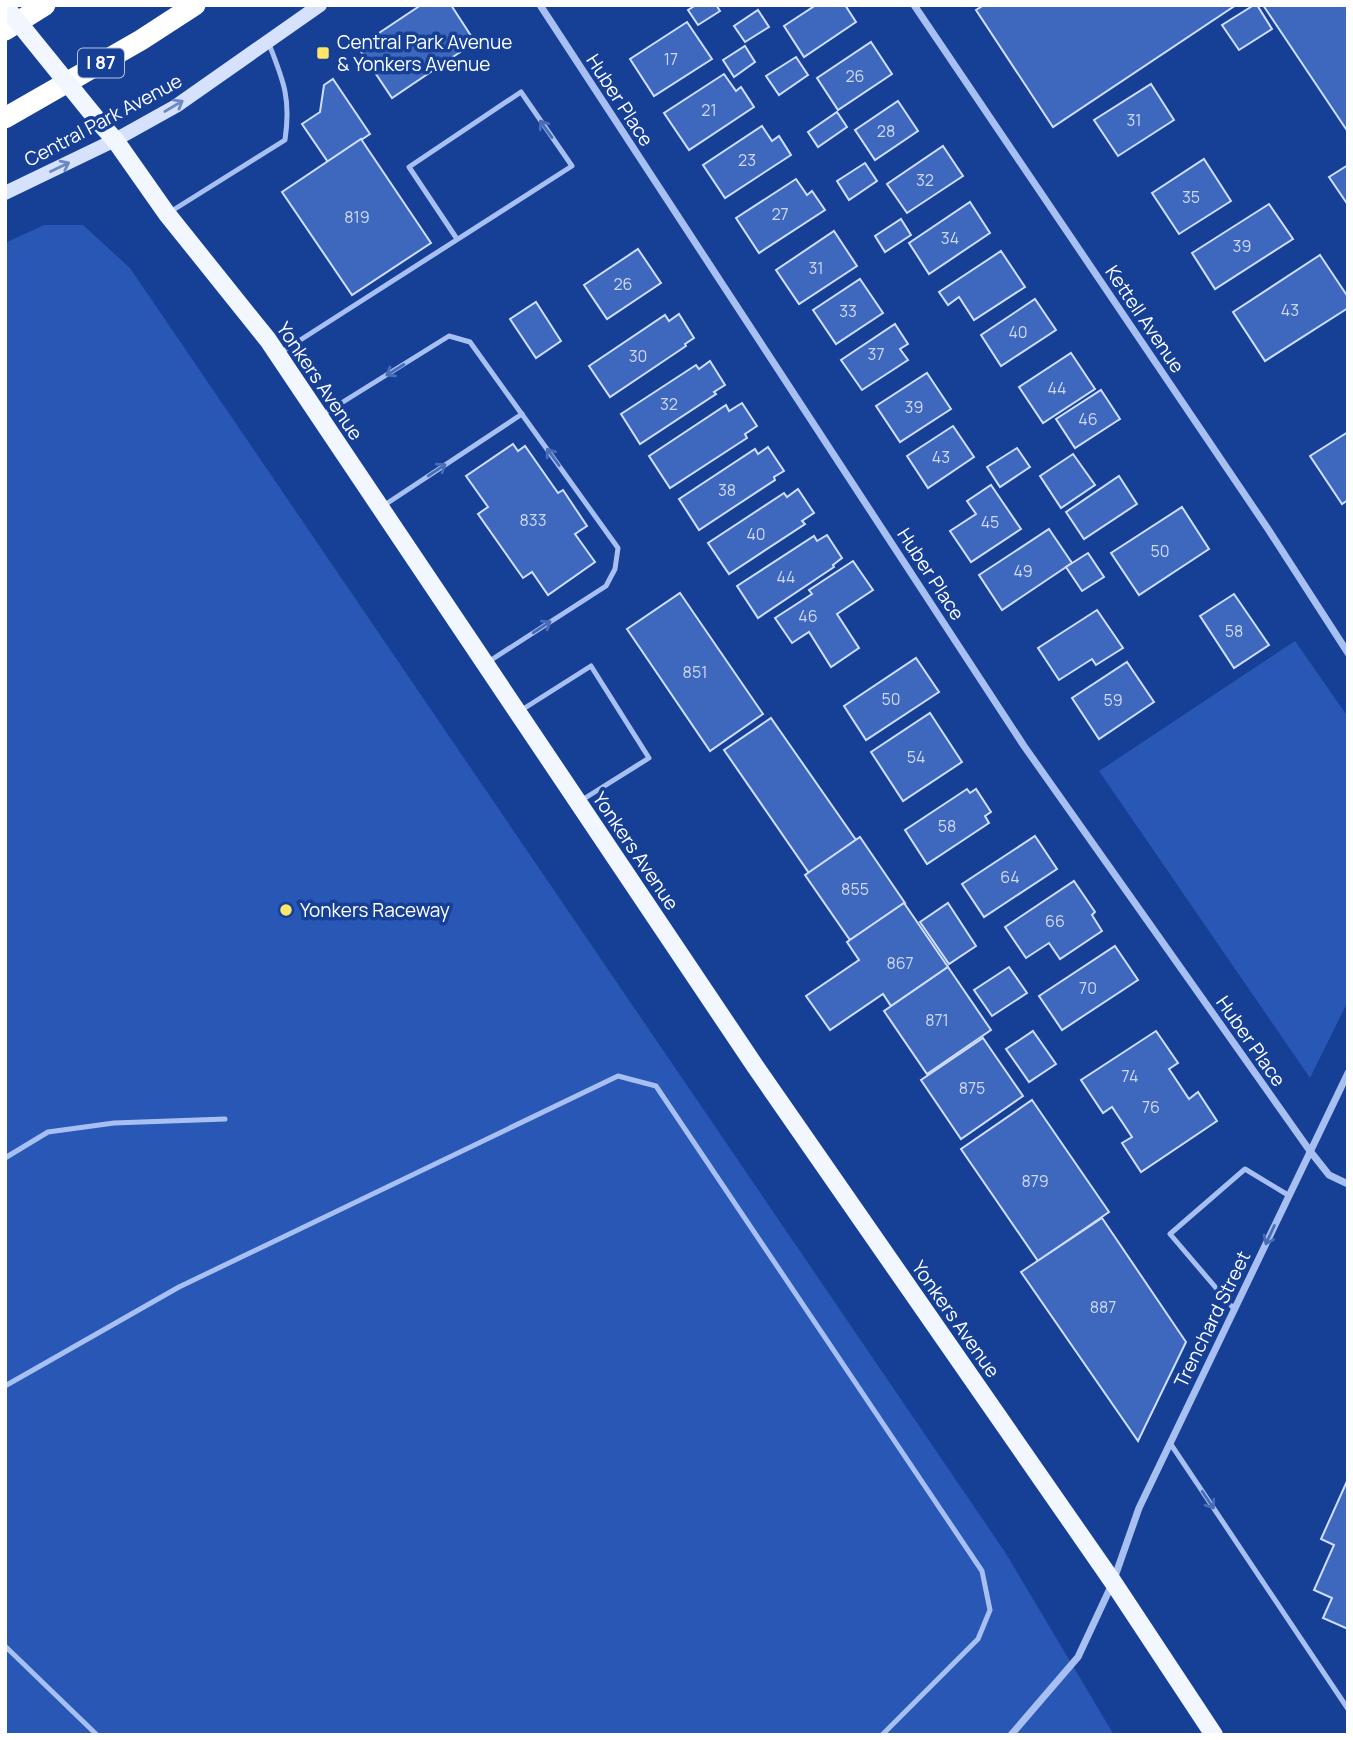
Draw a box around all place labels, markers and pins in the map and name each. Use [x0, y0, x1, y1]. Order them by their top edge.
place label: Central Park Avenue & Yonkers Avenue [337, 29, 512, 77]
marker: Central Park Avenue & Yonkers Avenue [315, 45, 331, 61]
place label: Yonkers Raceway [300, 897, 450, 923]
marker: Yonkers Raceway [278, 902, 294, 918]

